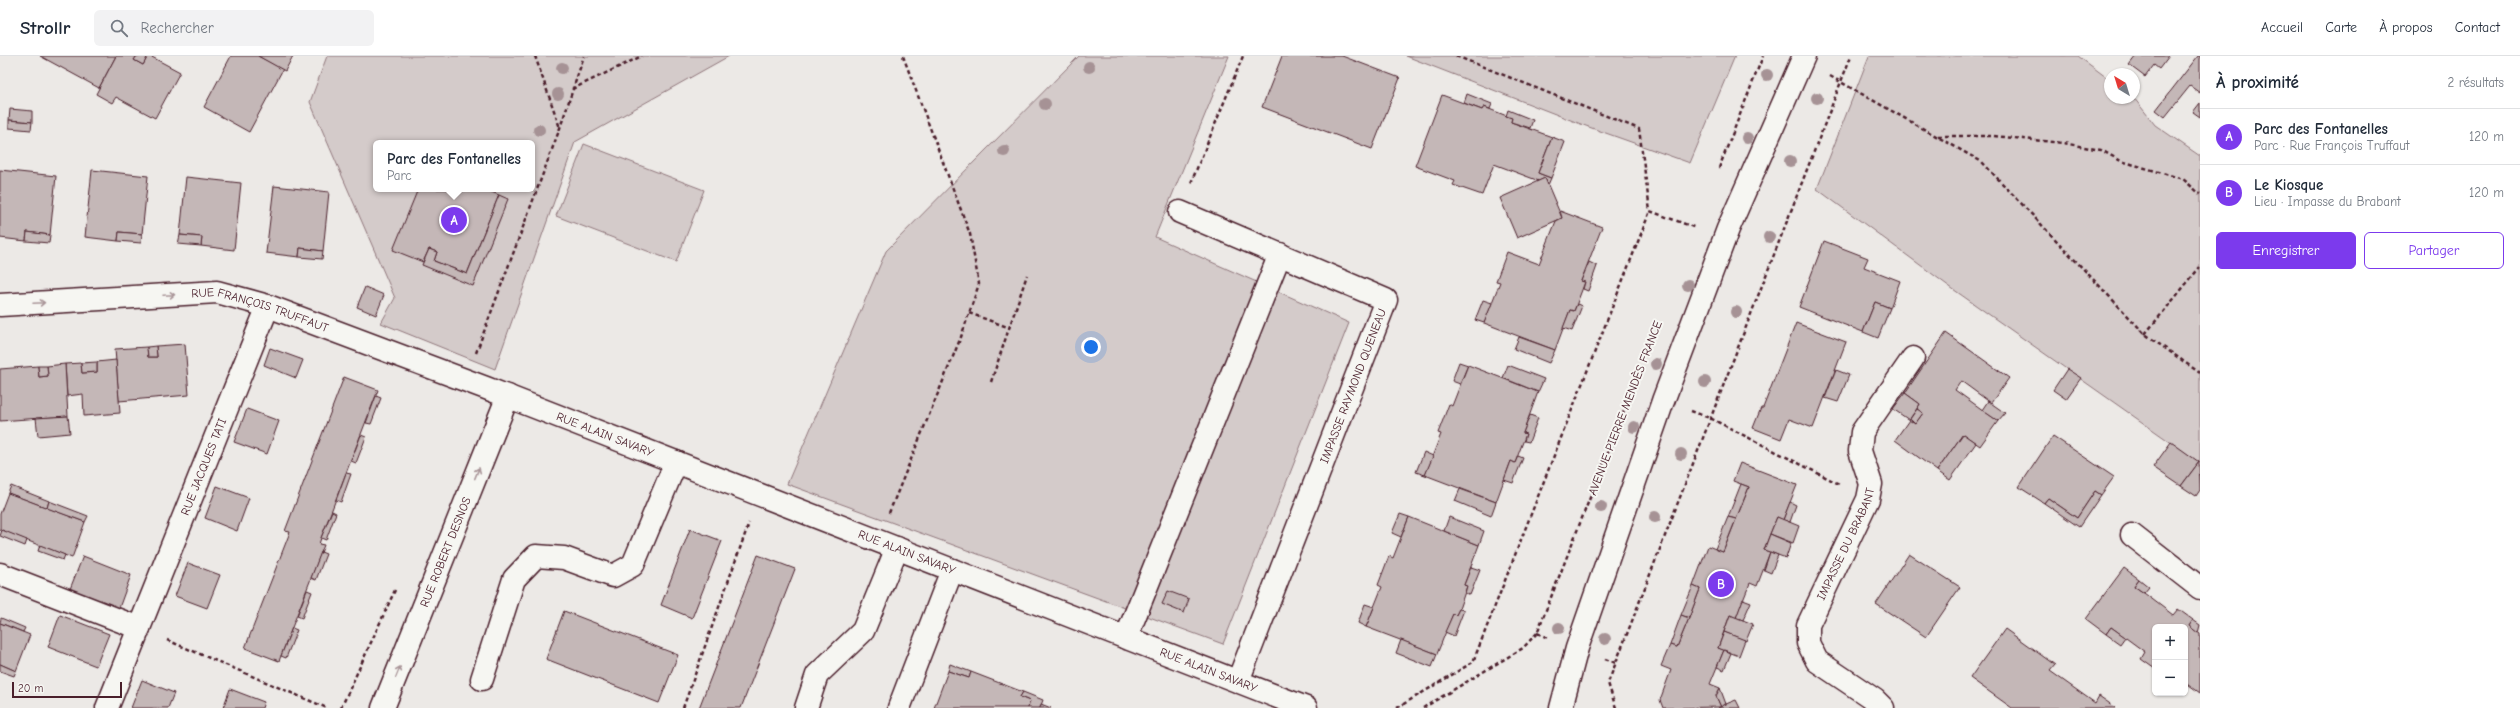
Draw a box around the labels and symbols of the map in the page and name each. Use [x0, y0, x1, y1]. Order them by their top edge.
north arrow [2104, 68, 2140, 104]
pin: A [441, 205, 467, 235]
street label: RUE FRANÇOIS TRUFFAUT [191, 285, 331, 335]
one-way arrow [162, 292, 175, 299]
one-way arrow [32, 299, 45, 306]
street label: IMPASSE RAYMOND QUENEAU [1317, 307, 1389, 465]
street label: AVENUE PIERRE MENDÈS FRANCE [1585, 319, 1665, 497]
your location [1081, 337, 1101, 357]
street label: RUE ALAIN SAVARY [554, 409, 657, 460]
street label: RUE JACQUES TATI [178, 416, 230, 517]
one-way arrow [474, 468, 481, 480]
street label: IMPASSE DU BRABANT [1814, 486, 1877, 602]
street label: RUE ROBERT DESNOS [417, 495, 474, 609]
street label: RUE ALAIN SAVARY [856, 527, 958, 578]
pin: B [1708, 569, 1734, 599]
street label: RUE ALAIN SAVARY [1158, 645, 1260, 696]
one-way arrow [394, 666, 402, 678]
scale bar [12, 680, 122, 699]

